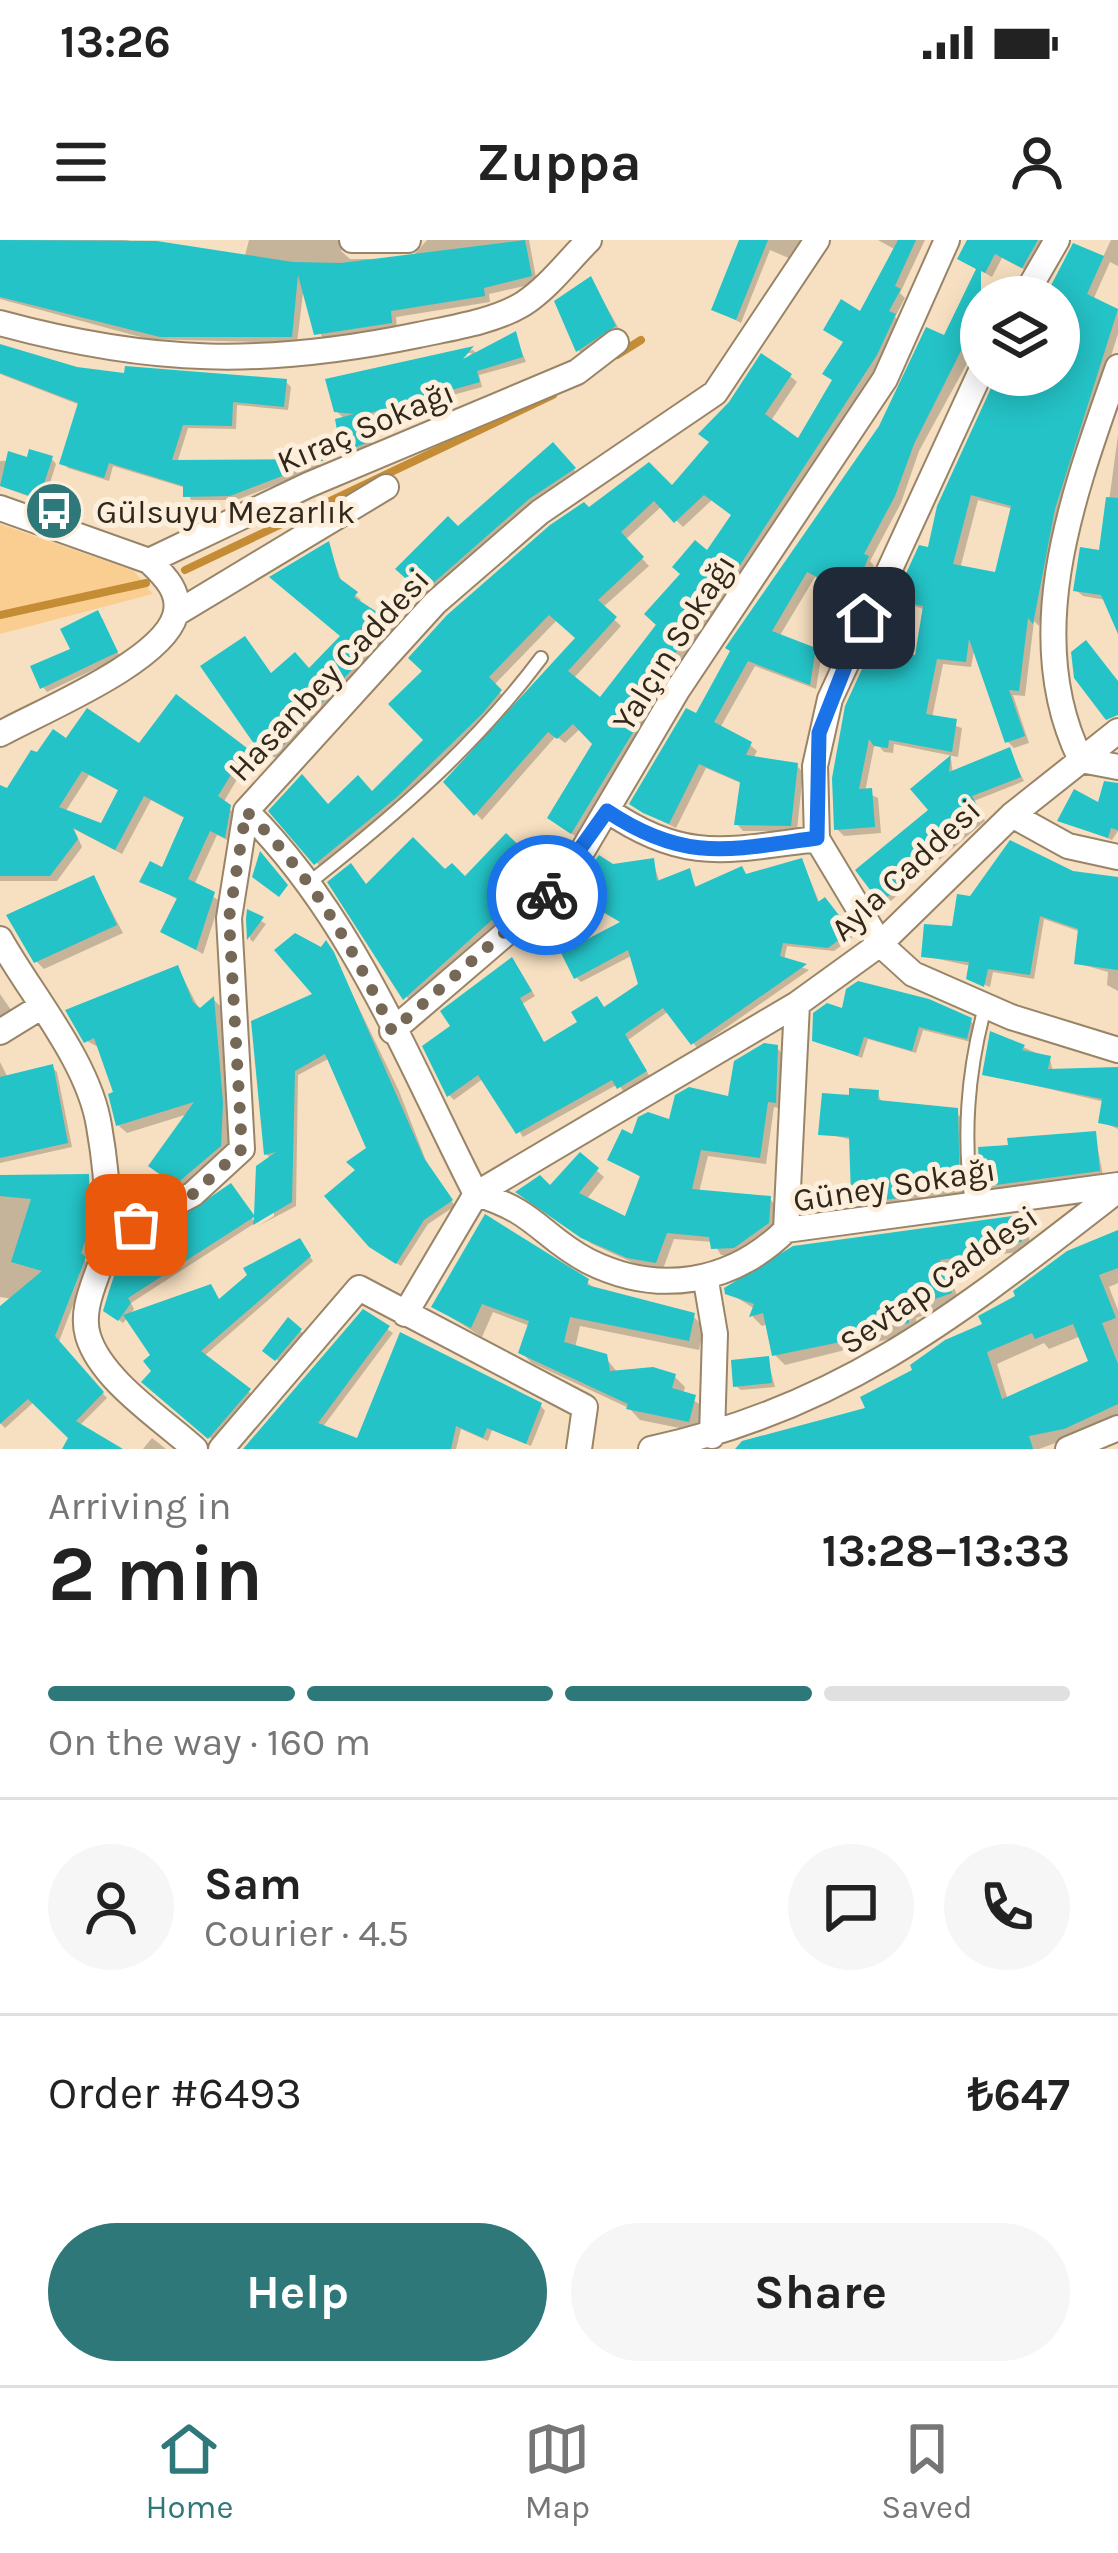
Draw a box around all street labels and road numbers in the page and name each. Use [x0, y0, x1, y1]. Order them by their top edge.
street label: Kıraç Sokağı [271, 373, 459, 481]
street label: Yalçın Sokağı [604, 547, 743, 738]
street label: Hasanbey Caddesi [220, 560, 437, 789]
street label: Ayla Caddesi [823, 791, 988, 949]
street label: Güney Sokağı [790, 1150, 998, 1220]
street label: Sevtap Caddesi [832, 1197, 1045, 1362]

